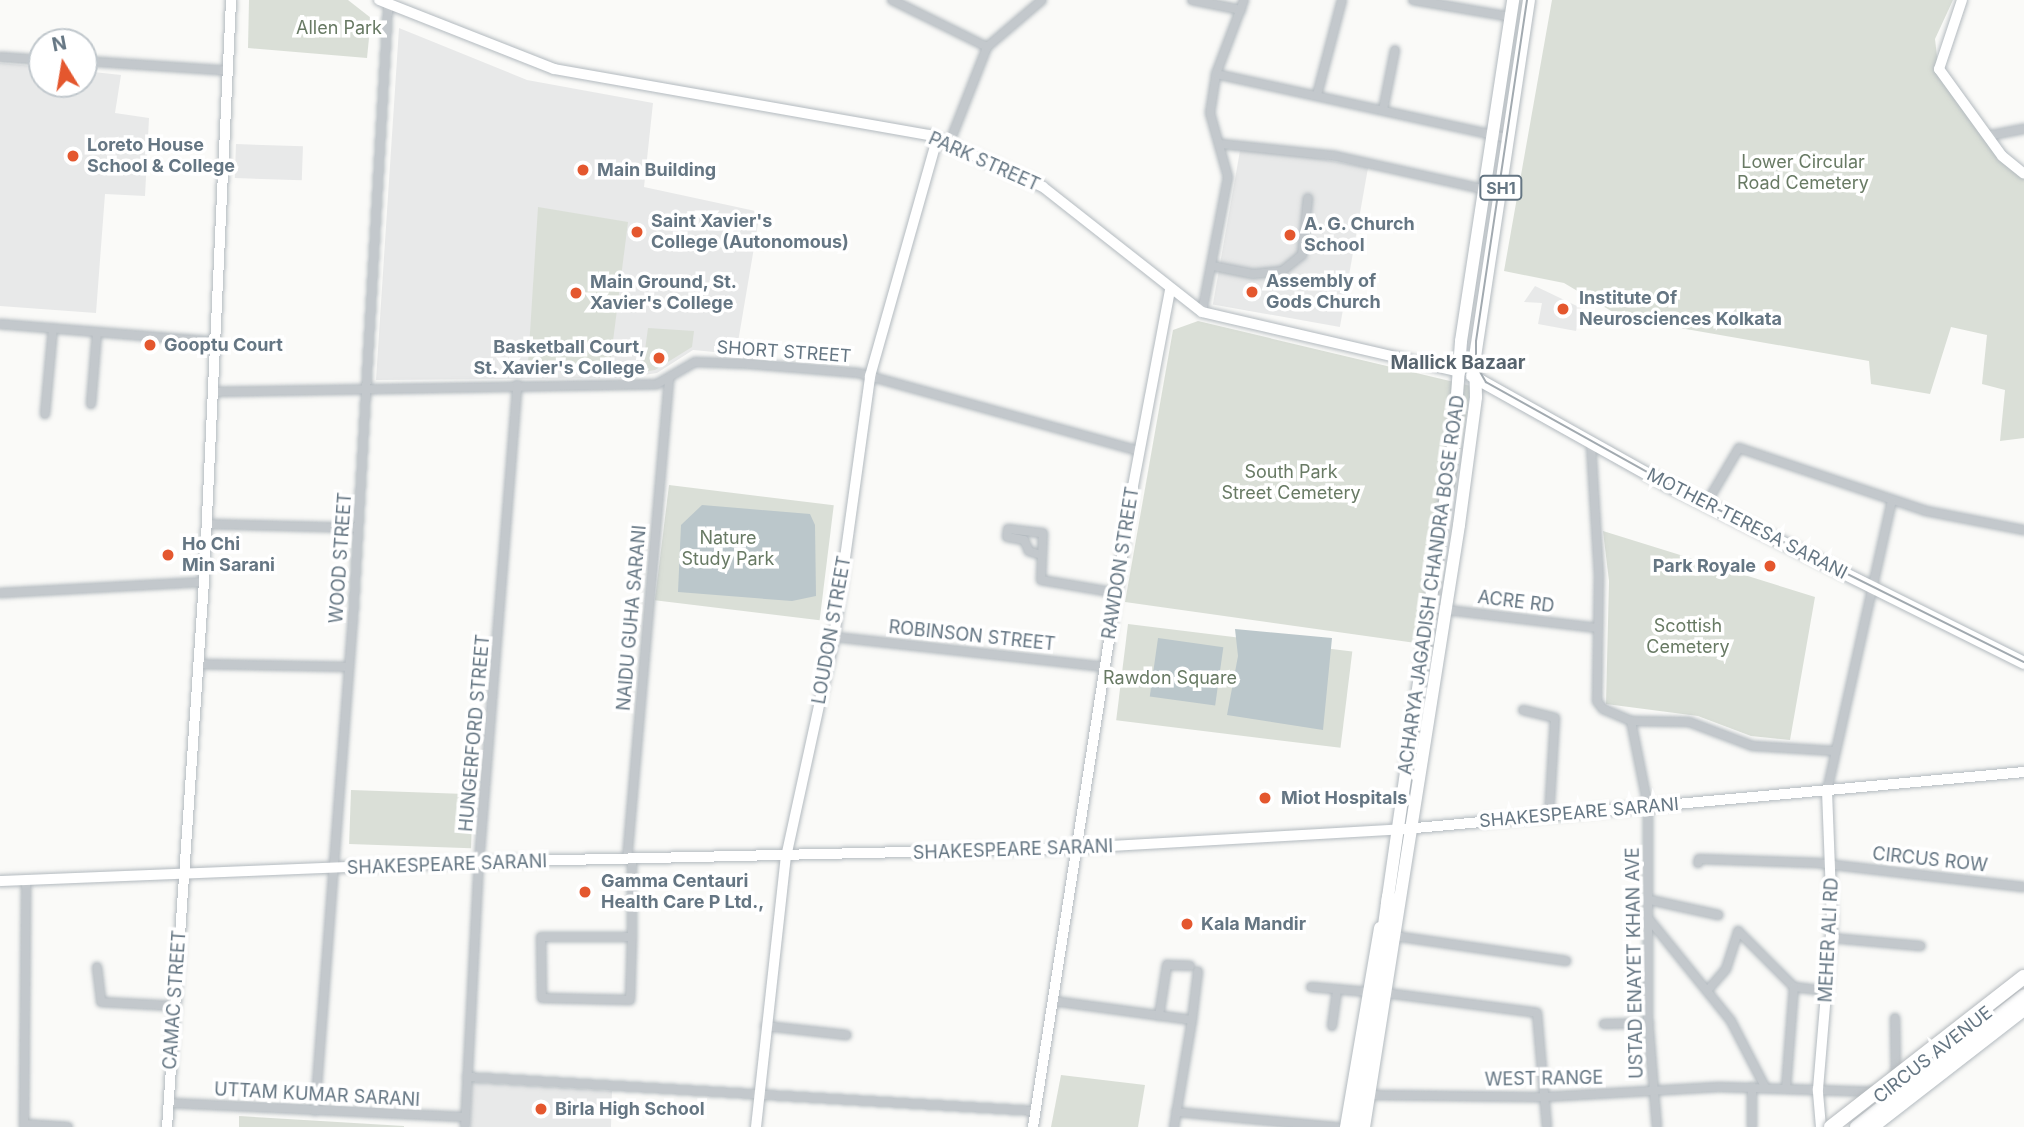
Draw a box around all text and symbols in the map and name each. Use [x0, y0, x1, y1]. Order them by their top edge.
park label: Allen Park [296, 17, 382, 39]
north arrow [28, 28, 98, 98]
text: N [50, 31, 69, 57]
street label: PARK STREET [925, 128, 1043, 196]
place label: Loreto House School & College [87, 135, 235, 178]
marker: Loreto House School & College [65, 148, 81, 164]
park label: Lower Circular Road Cemetery [1737, 152, 1869, 194]
place label: Main Building [597, 159, 716, 181]
marker: Main Building [575, 162, 591, 178]
road number: SH1 [1478, 176, 1524, 200]
place label: Saint Xavier's College (Autonomous) [651, 211, 849, 254]
place label: A. G. Church School [1304, 214, 1416, 256]
marker: Saint Xavier's College (Autonomous) [629, 224, 645, 240]
marker: A. G. Church School [1282, 227, 1298, 243]
place label: Assembly of Gods Church [1266, 271, 1381, 314]
place label: Main Ground, St. Xavier's College [590, 272, 737, 314]
marker: Assembly of Gods Church [1244, 284, 1260, 300]
marker: Main Ground, St. Xavier's College [568, 285, 584, 301]
place label: Institute Of Neurosciences Kolkata [1579, 288, 1782, 330]
marker: Institute Of Neurosciences Kolkata [1553, 299, 1573, 319]
place label: Gooptu Court [164, 334, 283, 356]
marker: Gooptu Court [142, 337, 158, 353]
place label: Basketball Court, St. Xavier's College [473, 337, 645, 380]
street label: SHORT STREET [716, 337, 852, 367]
marker: Basketball Court, St. Xavier's College [651, 350, 667, 366]
district label: Mallick Bazaar [1390, 352, 1526, 374]
street label: ACHARYA JAGADISH CHANDRA BOSE ROAD [1395, 394, 1469, 776]
park label: South Park Street Cemetery [1221, 462, 1361, 504]
street label: MOTHER TERESA SARANI [1643, 464, 1851, 584]
street label: RAWDON STREET [1098, 485, 1144, 641]
street label: WOOD STREET [326, 492, 356, 624]
street label: NAIDU GUHA SARANI [613, 524, 651, 712]
park label: Nature Study Park [682, 528, 774, 570]
place label: Ho Chi Min Sarani [182, 534, 275, 576]
marker: Ho Chi Min Sarani [160, 547, 176, 563]
street label: LOUDON STREET [808, 554, 856, 706]
place label: Park Royale [1653, 555, 1756, 577]
marker: Park Royale [1762, 558, 1778, 574]
street label: ACRE RD [1476, 587, 1556, 617]
park label: Scottish Cemetery [1646, 616, 1730, 658]
street label: ROBINSON STREET [888, 617, 1056, 655]
street label: HUNGERFORD STREET [456, 633, 494, 833]
park label: Rawdon Square [1103, 667, 1237, 689]
place label: Miot Hospitals [1281, 787, 1407, 809]
marker: Miot Hospitals [1255, 788, 1275, 808]
street label: SHAKESPEARE SARANI [1478, 794, 1680, 832]
street label: SHAKESPEARE SARANI [912, 836, 1114, 864]
street label: CIRCUS ROW [1871, 843, 1989, 877]
street label: USTAD ENAYET KHAN AVE [1622, 847, 1648, 1079]
street label: SHAKESPEARE SARANI [346, 851, 548, 879]
place label: Gamma Centauri Health Care P Ltd., [601, 871, 764, 914]
street label: MEHER ALI RD [1815, 877, 1843, 1003]
marker: Gamma Centauri Health Care P Ltd., [575, 882, 595, 902]
place label: Kala Mandir [1201, 913, 1306, 935]
marker: Kala Mandir [1179, 916, 1195, 932]
street label: CAMAC STREET [159, 930, 191, 1070]
street label: CIRCUS AVENUE [1869, 1002, 1997, 1108]
street label: WEST RANGE [1485, 1067, 1603, 1091]
street label: UTTAM KUMAR SARANI [214, 1079, 420, 1111]
place label: Birla High School [555, 1098, 705, 1120]
marker: Birla High School [533, 1101, 549, 1117]

